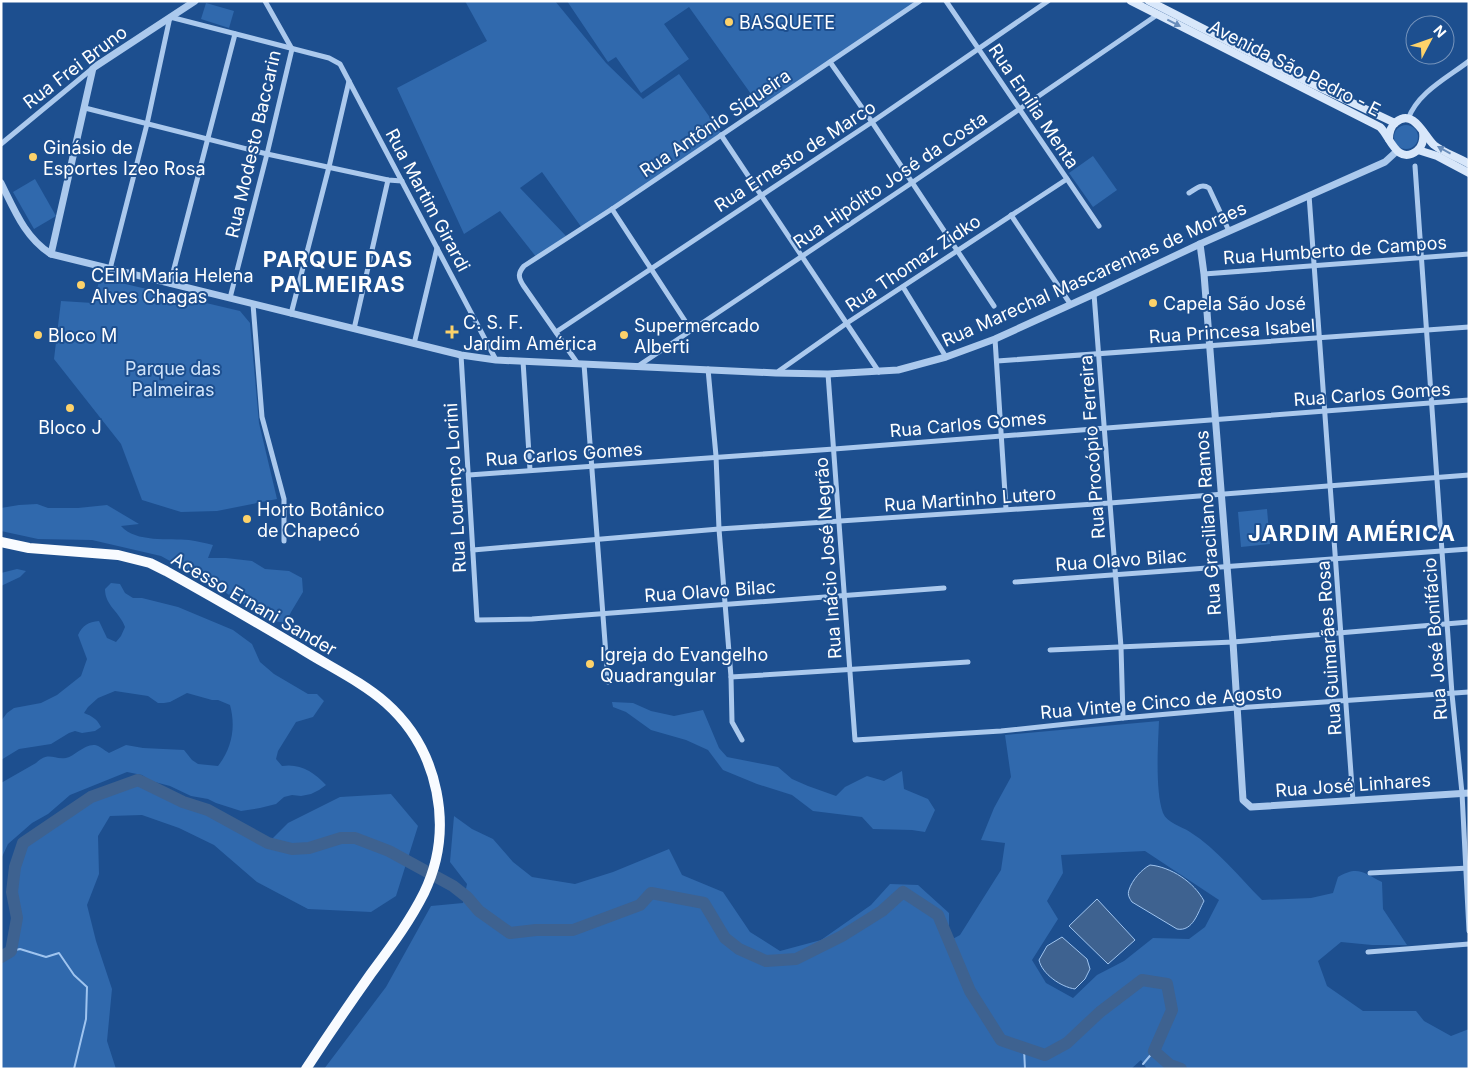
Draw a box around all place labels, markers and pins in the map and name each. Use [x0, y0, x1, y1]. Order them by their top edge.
place label: BASQUETE [739, 12, 835, 33]
marker: BASQUETE [723, 16, 735, 28]
place label: Ginásio de Esportes Izeo Rosa [43, 137, 206, 179]
marker: Ginásio de Esportes Izeo Rosa [27, 151, 39, 163]
place label: CEIM Maria Helena Alves Chagas [91, 265, 254, 307]
marker: CEIM Maria Helena Alves Chagas [75, 279, 87, 291]
place label: Capela São José [1163, 293, 1306, 314]
marker: Capela São José [1147, 297, 1159, 309]
place label: C. S. F. Jardim América [463, 312, 597, 354]
place label: Supermercado Alberti [634, 315, 760, 357]
place label: Bloco M [48, 325, 117, 346]
marker: C. S. F. Jardim América [445, 325, 459, 339]
marker: Bloco M [32, 329, 44, 341]
marker: Supermercado Alberti [618, 329, 630, 341]
marker: Bloco J [64, 402, 76, 414]
place label: Bloco J [38, 417, 102, 438]
place label: Horto Botânico de Chapecó [257, 499, 385, 541]
marker: Horto Botânico de Chapecó [241, 513, 253, 525]
place label: Igreja do Evangelho Quadrangular [600, 644, 768, 686]
marker: Igreja do Evangelho Quadrangular [584, 658, 596, 670]

